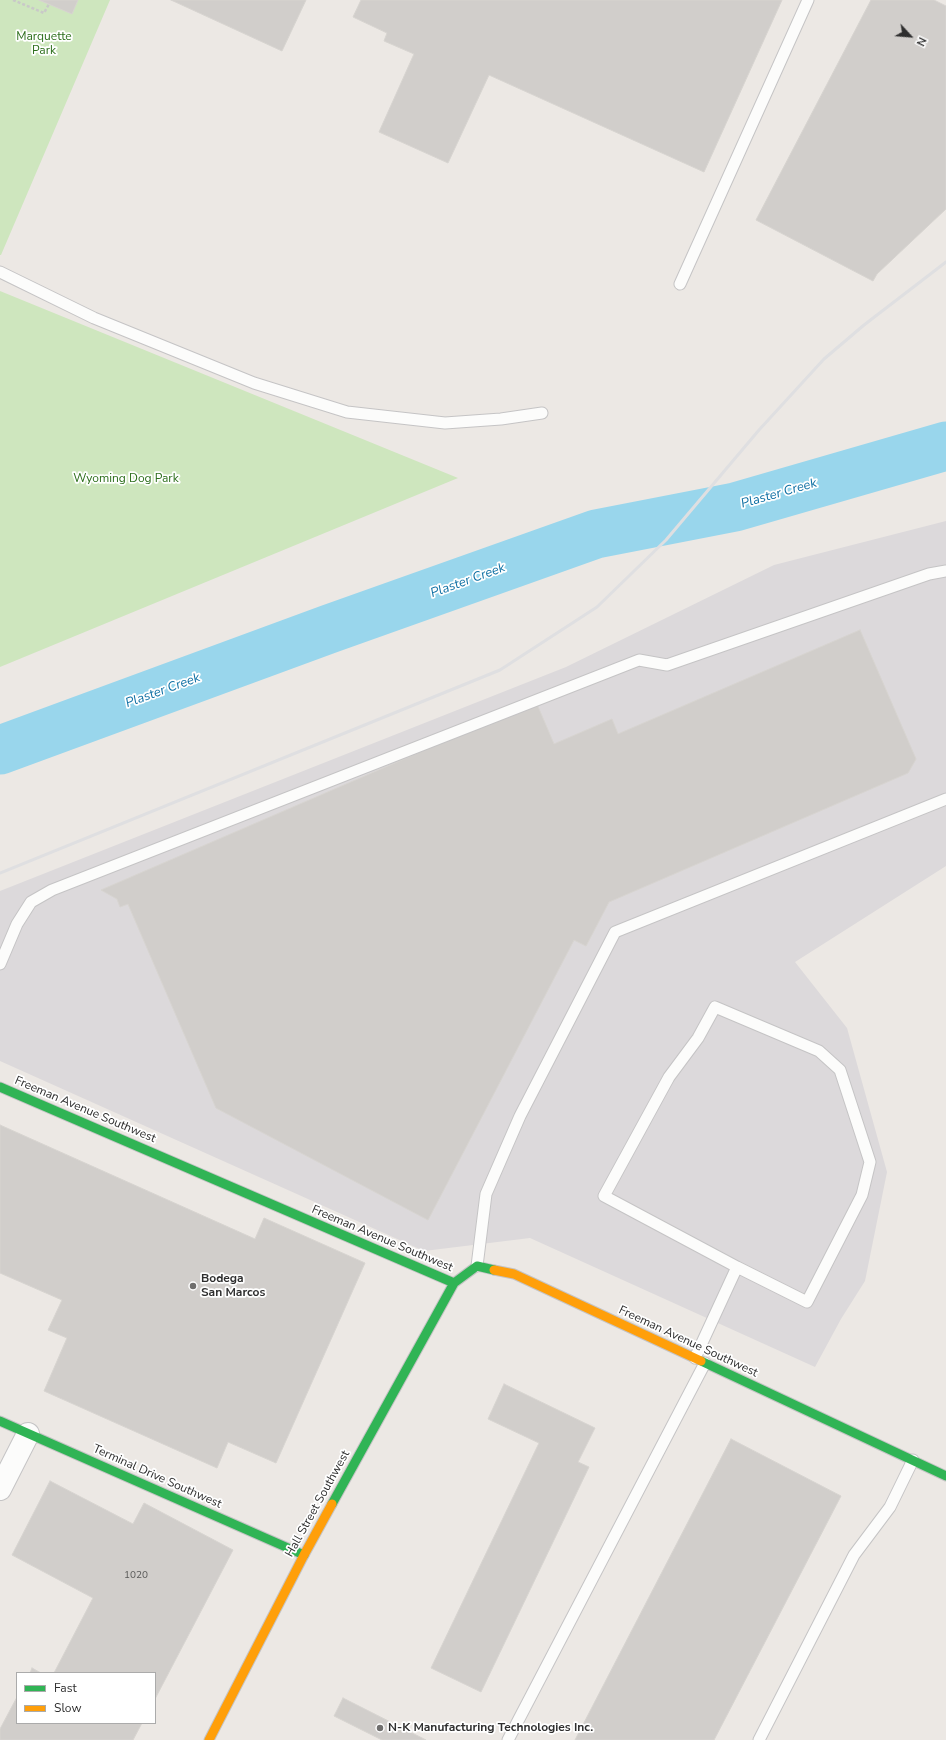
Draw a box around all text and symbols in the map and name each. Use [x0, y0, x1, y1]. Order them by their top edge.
north arrow [890, 16, 930, 56]
park label: Marquette Park [16, 30, 72, 58]
text: N [913, 34, 930, 48]
park label: Wyoming Dog Park [73, 472, 179, 486]
water label: Plaster Creek [739, 476, 819, 512]
water label: Plaster Creek [429, 560, 507, 602]
water label: Plaster Creek [124, 670, 202, 712]
street label: Freeman Avenue Southwest [12, 1074, 158, 1146]
street label: Freeman Avenue Southwest [309, 1203, 455, 1275]
place label: Bodega San Marcos [201, 1272, 265, 1300]
marker: Bodega San Marcos [188, 1281, 198, 1291]
street label: Freeman Avenue Southwest [616, 1303, 760, 1381]
street label: Terminal Drive Southwest [90, 1442, 224, 1512]
street label: Hall Street Southwest [283, 1448, 353, 1560]
house number: 1020 [124, 1570, 148, 1582]
legend [16, 1672, 156, 1724]
text: Fast [54, 1680, 77, 1696]
text: Slow [54, 1700, 82, 1716]
place label: N-K Manufacturing Technologies Inc. [388, 1721, 593, 1735]
marker: N-K Manufacturing Technologies Inc. [375, 1723, 385, 1733]

